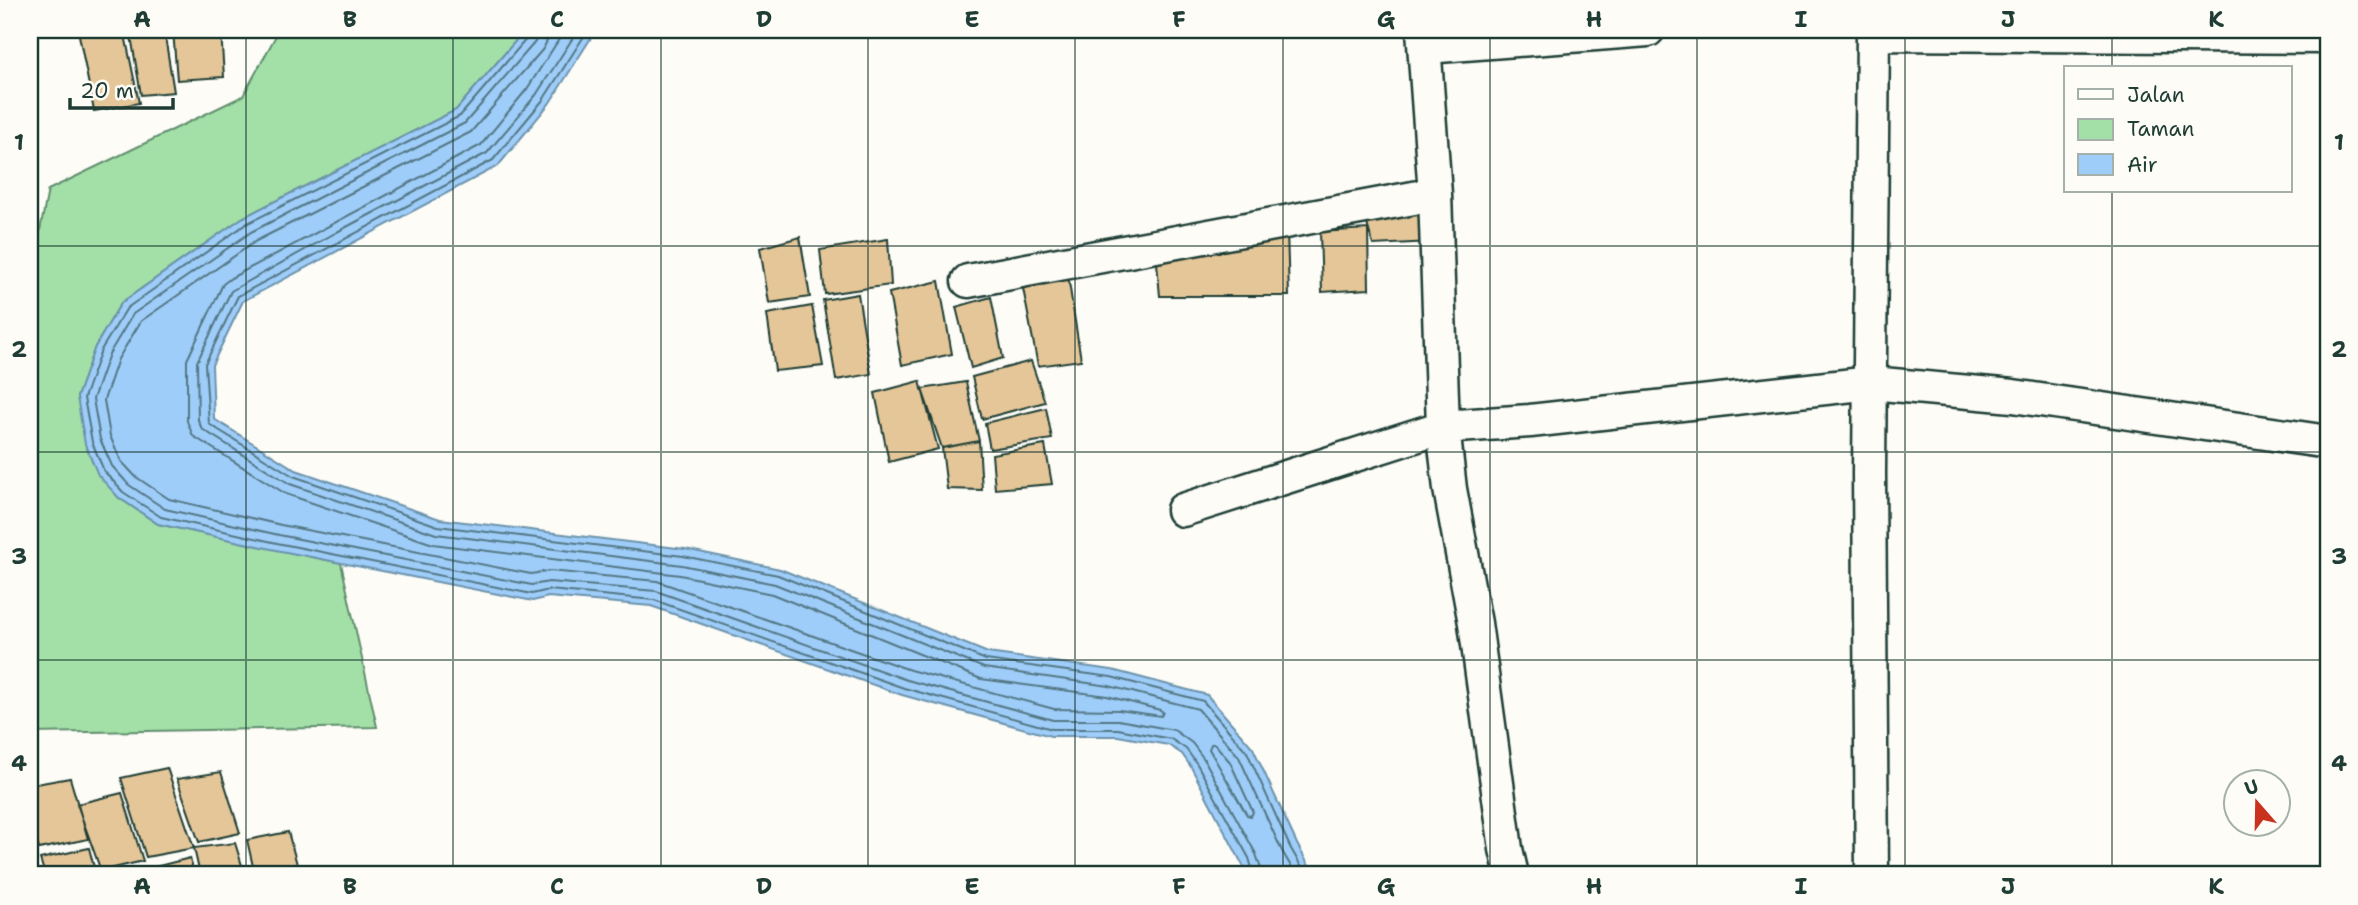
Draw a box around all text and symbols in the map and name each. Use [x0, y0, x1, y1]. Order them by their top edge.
text: A [133, 4, 151, 34]
text: B [343, 4, 357, 34]
text: C [550, 4, 564, 34]
text: D [756, 4, 772, 34]
text: E [964, 4, 980, 34]
text: F [1172, 4, 1186, 34]
text: G [1377, 4, 1396, 34]
text: H [1586, 4, 1602, 34]
text: I [1795, 4, 1808, 34]
text: J [2001, 4, 2015, 34]
text: K [2208, 4, 2224, 34]
scale bar [70, 66, 173, 110]
legend [2064, 66, 2292, 192]
text: 20 m [80, 77, 134, 105]
text: Jalan [2127, 81, 2185, 109]
text: Taman [2127, 115, 2195, 143]
text: 1 [14, 127, 24, 157]
text: 1 [2334, 127, 2344, 157]
text: Air [2127, 151, 2158, 179]
text: 2 [11, 334, 27, 364]
text: 2 [2331, 334, 2347, 364]
text: 3 [11, 541, 27, 571]
text: 3 [2331, 541, 2347, 571]
text: 4 [11, 748, 27, 778]
text: 4 [2331, 748, 2347, 778]
north arrow [2222, 768, 2292, 838]
text: U [2241, 774, 2262, 801]
text: A [133, 871, 151, 901]
text: B [343, 871, 357, 901]
text: C [550, 871, 564, 901]
text: D [756, 871, 772, 901]
text: E [964, 871, 980, 901]
text: F [1172, 871, 1186, 901]
text: G [1377, 871, 1396, 901]
text: H [1586, 871, 1602, 901]
text: I [1795, 871, 1808, 901]
text: J [2001, 871, 2015, 901]
text: K [2208, 871, 2224, 901]

